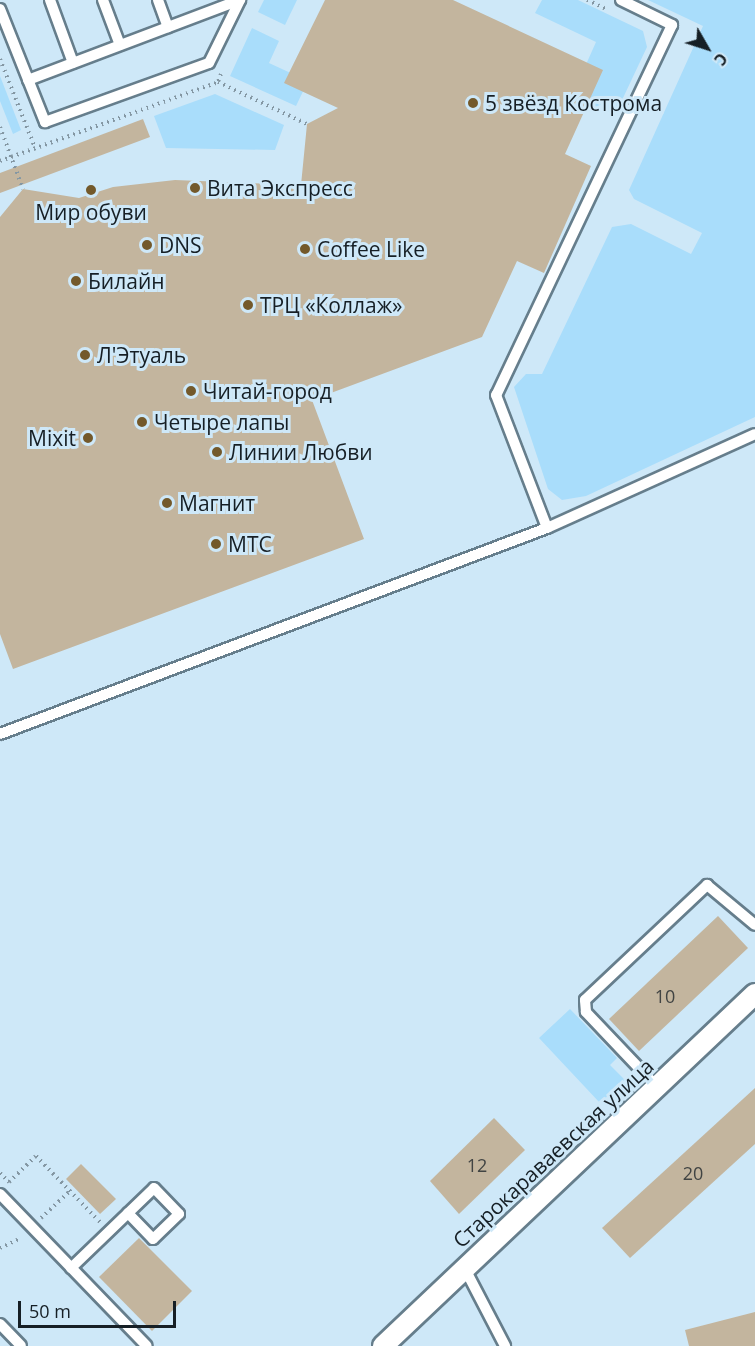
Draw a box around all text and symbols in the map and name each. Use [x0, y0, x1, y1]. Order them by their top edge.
north arrow [677, 18, 737, 78]
text: С [709, 48, 733, 70]
place label: 5 звёзд Кострома [485, 90, 662, 116]
marker: 5 звёзд Кострома [466, 96, 480, 110]
place label: Вита Экспресс [207, 175, 353, 201]
marker: Вита Экспресс [188, 181, 202, 195]
marker: Мир обуви [84, 183, 98, 197]
place label: Мир обуви [35, 199, 147, 225]
place label: DNS [159, 232, 202, 258]
place label: Coffee Like [317, 236, 425, 262]
marker: DNS [140, 238, 154, 252]
marker: Coffee Like [298, 242, 312, 256]
place label: Билайн [88, 268, 165, 294]
marker: Билайн [69, 274, 83, 288]
place label: ТРЦ «Коллаж» [260, 292, 403, 318]
marker: ТРЦ «Коллаж» [241, 298, 255, 312]
place label: Л'Этуаль [97, 342, 186, 368]
marker: Л'Этуаль [78, 348, 92, 362]
place label: Читай-город [203, 378, 332, 404]
marker: Читай-город [184, 384, 198, 398]
place label: Четыре лапы [154, 409, 289, 435]
marker: Четыре лапы [135, 415, 149, 429]
place label: Mixit [28, 425, 76, 451]
marker: Mixit [81, 431, 95, 445]
place label: Линии Любви [229, 439, 373, 465]
marker: Линии Любви [210, 445, 224, 459]
place label: Магнит [179, 490, 255, 516]
marker: Магнит [160, 496, 174, 510]
place label: МТС [228, 531, 272, 557]
marker: МТС [209, 537, 223, 551]
house number: 10 [655, 985, 675, 1007]
street label: Старокараваевская улица [447, 1053, 659, 1253]
house number: 12 [467, 1154, 487, 1176]
house number: 20 [683, 1162, 703, 1184]
scale bar [21, 1289, 178, 1327]
text: 50 m [29, 1299, 71, 1323]

